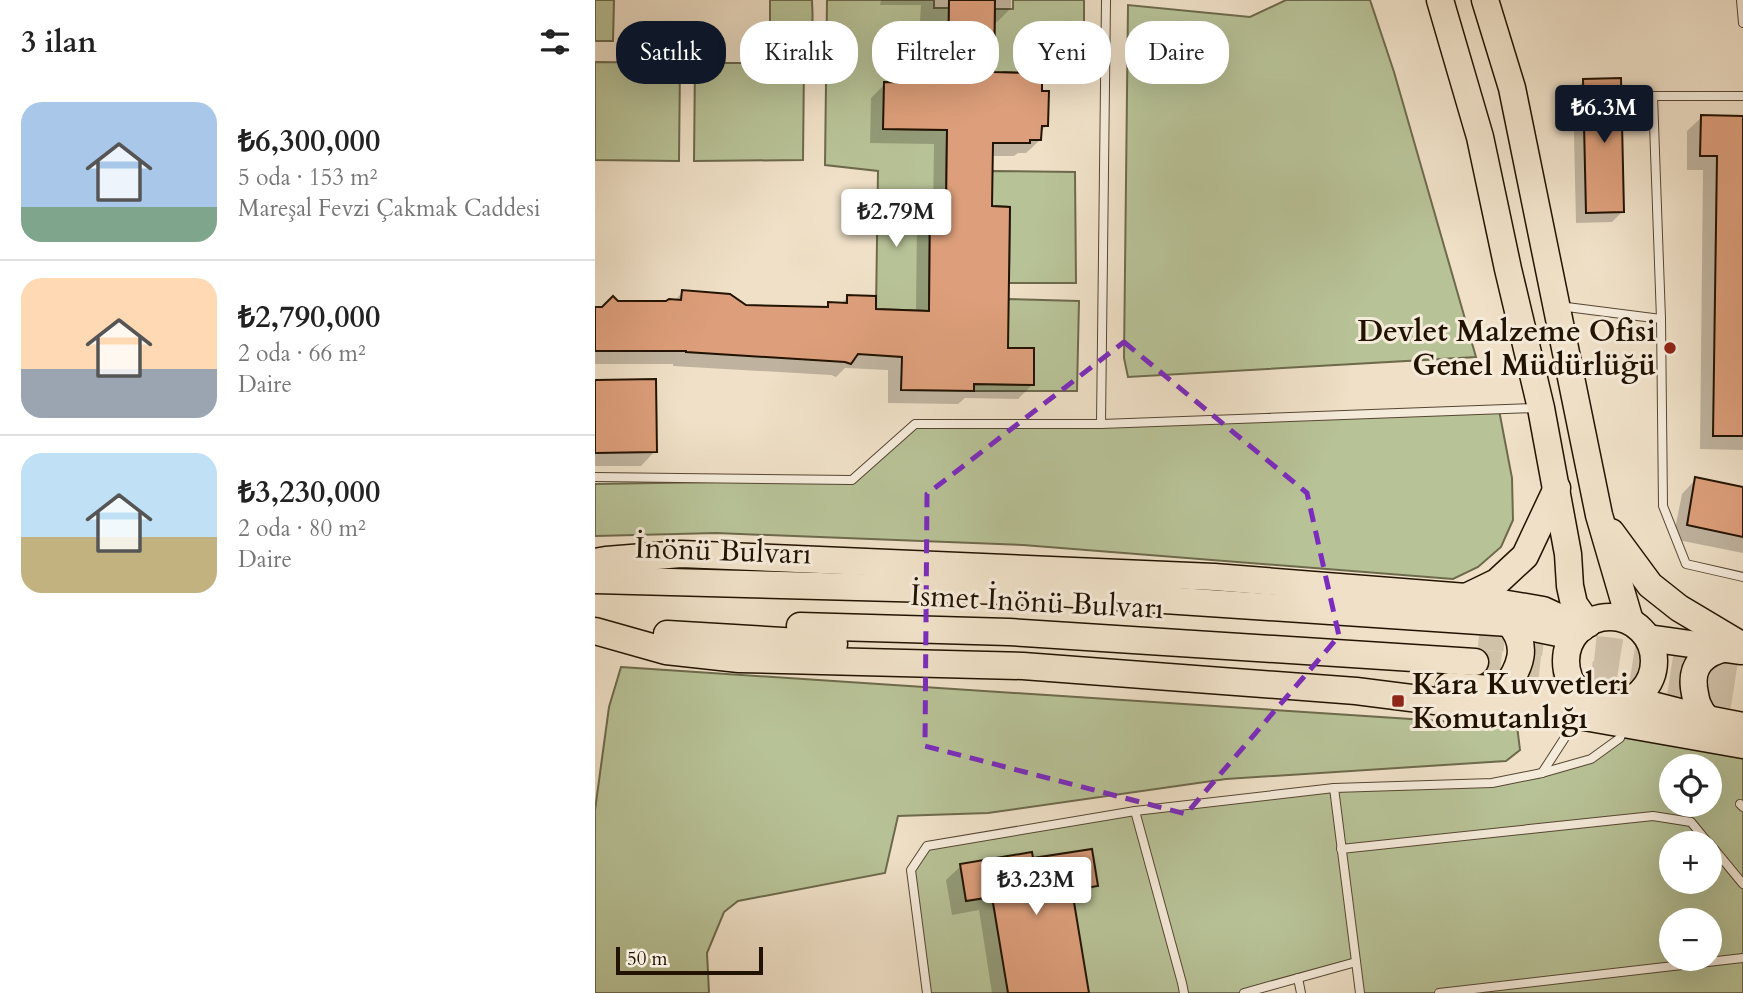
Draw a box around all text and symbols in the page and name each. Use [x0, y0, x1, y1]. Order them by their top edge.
chip: Satılık [616, 21, 726, 84]
chip: Kiralık [740, 21, 858, 84]
chip: Filtreler [872, 21, 999, 84]
chip: Yeni [1013, 21, 1111, 84]
chip: Daire [1125, 21, 1229, 84]
text: 3 ilan [21, 22, 97, 63]
icon: filters [536, 23, 574, 61]
pin: ₺6.3M [1555, 86, 1653, 145]
text: ₺6.3M [1571, 92, 1637, 123]
text: ₺6,300,000 [238, 121, 380, 162]
icon: home [77, 130, 161, 214]
text: 5 oda · 153 m² [238, 162, 377, 193]
pin: ₺2.79M [839, 190, 953, 249]
text: Mareşal Fevzi Çakmak Caddesi [238, 193, 541, 224]
text: ₺2.79M [857, 196, 935, 227]
text: ₺2,790,000 [238, 297, 380, 338]
icon: home [77, 306, 161, 390]
place label: Devlet Malzeme Ofisi Genel Müdürlüğü [1357, 311, 1656, 386]
text: 2 oda · 66 m² [238, 338, 366, 369]
marker: Devlet Malzeme Ofisi Genel Müdürlüğü [1662, 340, 1678, 356]
text: Daire [238, 369, 292, 400]
text: ₺3,230,000 [238, 472, 380, 513]
icon: home [77, 481, 161, 565]
text: 2 oda · 80 m² [238, 513, 366, 544]
street label: İnönü Bulvarı [634, 527, 812, 575]
text: Daire [238, 544, 292, 575]
street label: İsmet İnönü Bulvarı [909, 575, 1165, 629]
place label: Kara Kuvvetleri Komutanlığı [1412, 664, 1629, 739]
marker: Kara Kuvvetleri Komutanlığı [1390, 693, 1406, 709]
map controls [1659, 754, 1722, 971]
button: locate [1659, 754, 1722, 817]
button: + [1659, 831, 1722, 894]
pin: ₺3.23M [979, 858, 1093, 917]
text: ₺3.23M [997, 864, 1075, 895]
button: − [1659, 908, 1722, 971]
scale bar [616, 944, 763, 976]
text: 50 m [627, 946, 668, 972]

